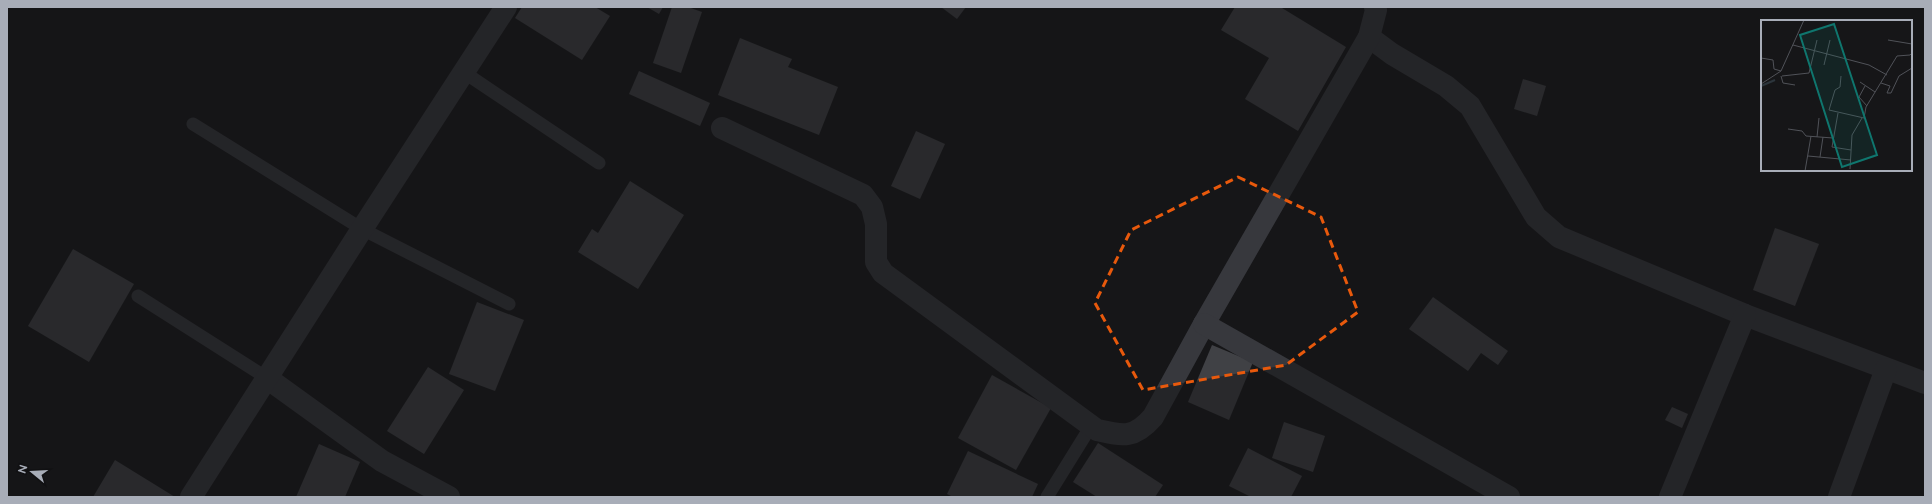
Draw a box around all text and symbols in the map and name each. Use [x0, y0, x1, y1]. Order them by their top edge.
inset map [1761, 20, 1912, 171]
north arrow [12, 452, 52, 492]
text: N [15, 463, 30, 475]

